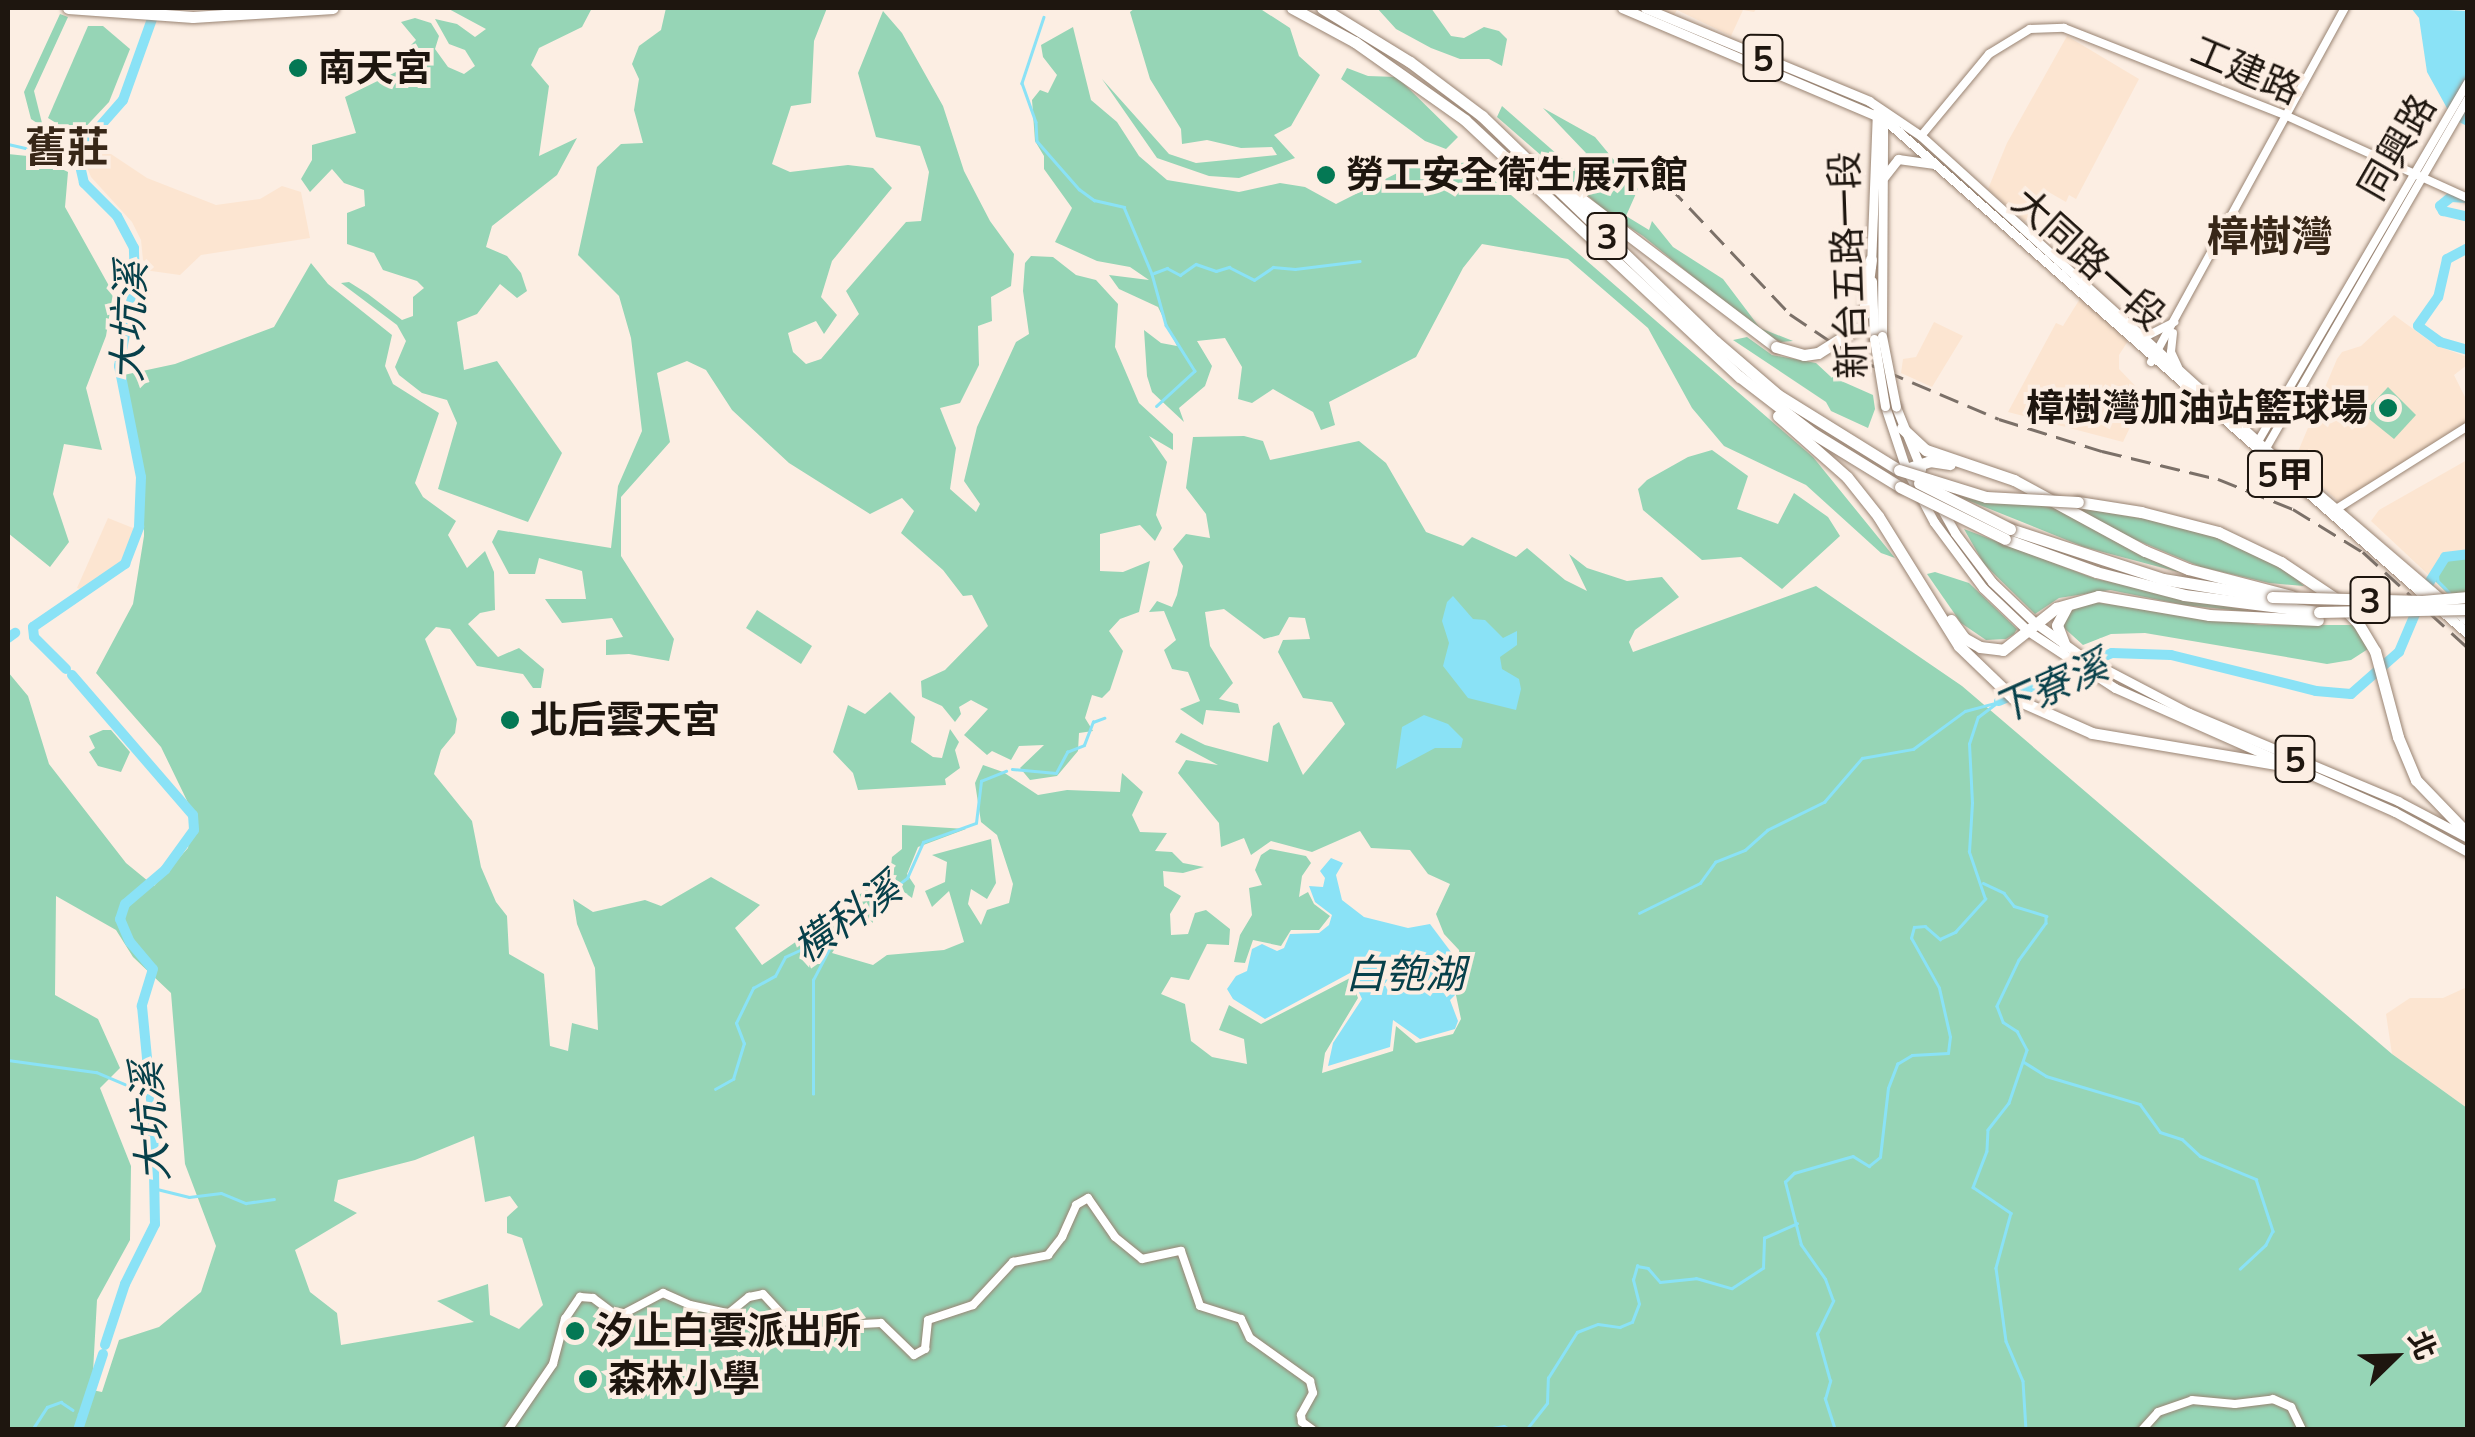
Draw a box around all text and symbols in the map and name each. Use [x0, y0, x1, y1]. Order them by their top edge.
street label: 工建路 [2185, 27, 2307, 113]
road number: 5 [1740, 28, 1786, 88]
place label: 南天宮 [318, 45, 432, 91]
marker: 南天宮 [287, 57, 309, 79]
street label: 同興路 [2349, 86, 2445, 208]
district label: 舊莊 [25, 122, 109, 172]
street label: 新台五路一段 [1821, 150, 1875, 380]
place label: 勞工安全衛生展示館 [1346, 152, 1688, 198]
marker: 勞工安全衛生展示館 [1315, 164, 1337, 186]
street label: 大同路一段 [2003, 178, 2175, 340]
road number: 3 [1584, 206, 1630, 266]
district label: 樟樹灣 [2207, 211, 2333, 261]
water label: 大坑溪 [102, 261, 154, 383]
place label: 樟樹灣加油站籃球場 [2026, 385, 2368, 431]
marker: 樟樹灣加油站籃球場 [2377, 397, 2399, 419]
road number: 5甲 [2245, 444, 2325, 504]
road number: 3 [2348, 570, 2392, 630]
water label: 下寮溪 [1985, 640, 2115, 732]
place label: 北后雲天宮 [530, 697, 720, 743]
marker: 北后雲天宮 [499, 709, 521, 731]
road number: 5 [2272, 729, 2318, 789]
water label: 橫科溪 [783, 863, 909, 971]
water label: 白匏湖 [1345, 949, 1465, 997]
water label: 大坑溪 [121, 1060, 177, 1184]
north arrow [2345, 1307, 2445, 1407]
place label: 汐止白雲派出所 [595, 1308, 861, 1354]
marker: 汐止白雲派出所 [564, 1320, 586, 1342]
text: 北 [2401, 1325, 2445, 1365]
place label: 森林小學 [608, 1356, 760, 1402]
marker: 森林小學 [577, 1368, 599, 1390]

